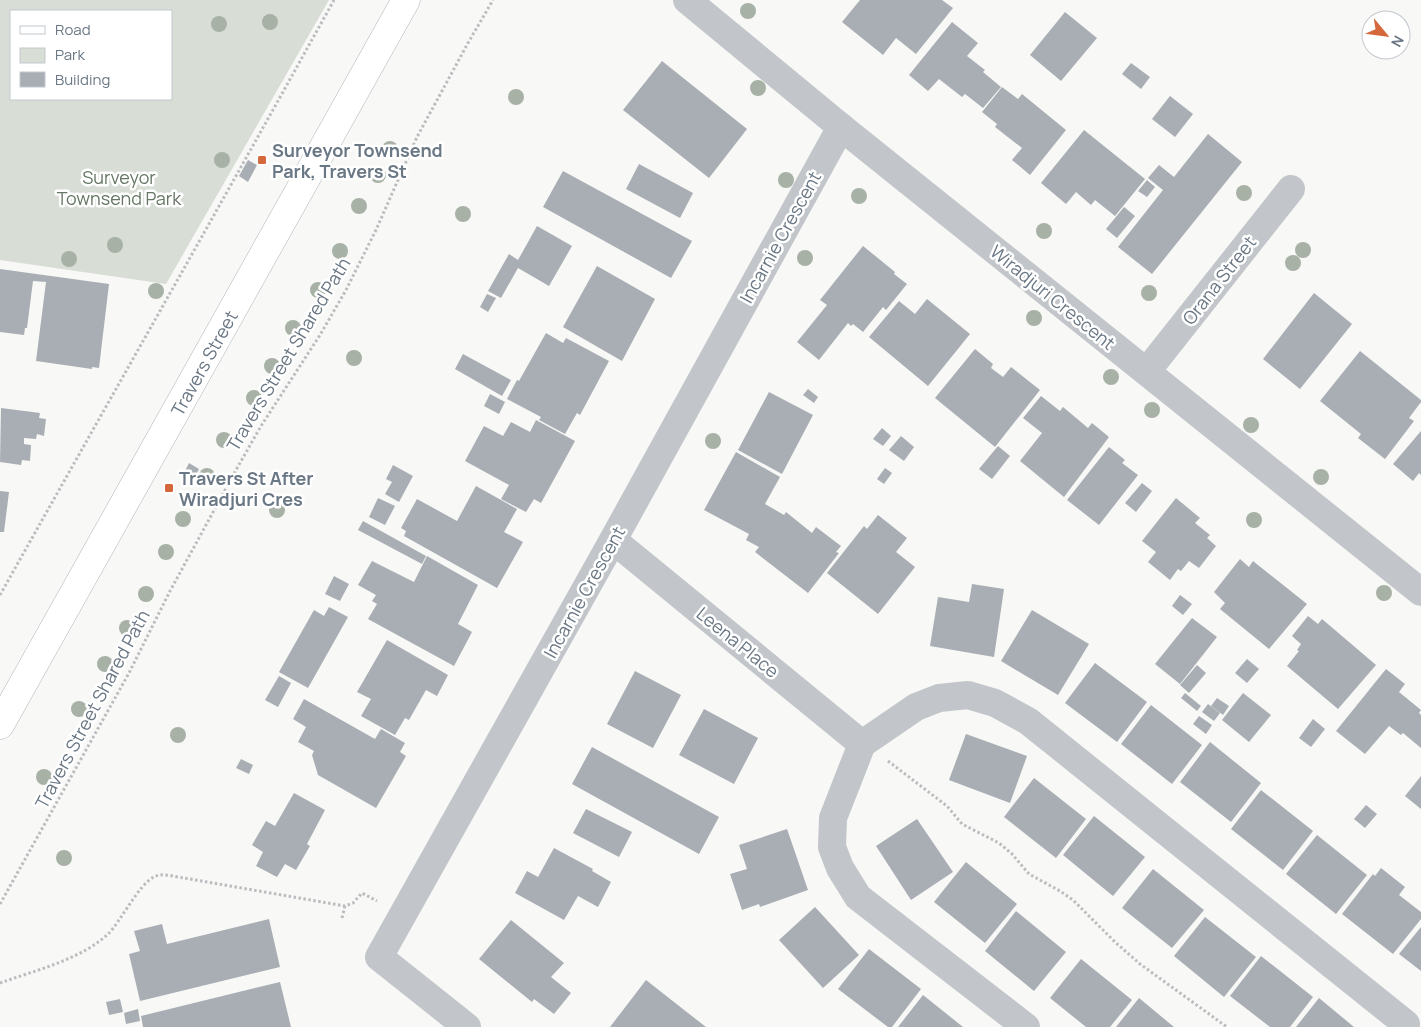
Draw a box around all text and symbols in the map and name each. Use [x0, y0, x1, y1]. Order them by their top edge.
legend [10, 10, 172, 100]
north arrow [1361, 10, 1411, 60]
text: Road [55, 19, 91, 40]
text: N [1387, 33, 1409, 51]
text: Park [55, 44, 85, 65]
text: Building [55, 69, 110, 90]
place label: Surveyor Townsend Park, Travers St [272, 138, 443, 183]
marker: Surveyor Townsend Park, Travers St [256, 154, 268, 166]
park label: Surveyor Townsend Park [57, 165, 182, 210]
street label: Incarnie Crescent [734, 167, 826, 307]
street label: Orana Street [1177, 231, 1261, 329]
street label: Wiradjuri Crescent [986, 239, 1120, 355]
street label: Travers Street Shared Path [221, 253, 355, 455]
street label: Travers Street [165, 306, 243, 420]
place label: Travers St After Wiradjuri Cres [179, 466, 314, 511]
marker: Travers St After Wiradjuri Cres [163, 482, 175, 494]
street label: Incarnie Crescent [538, 522, 630, 662]
street label: Leena Place [692, 601, 784, 683]
street label: Travers Street Shared Path [29, 605, 155, 813]

